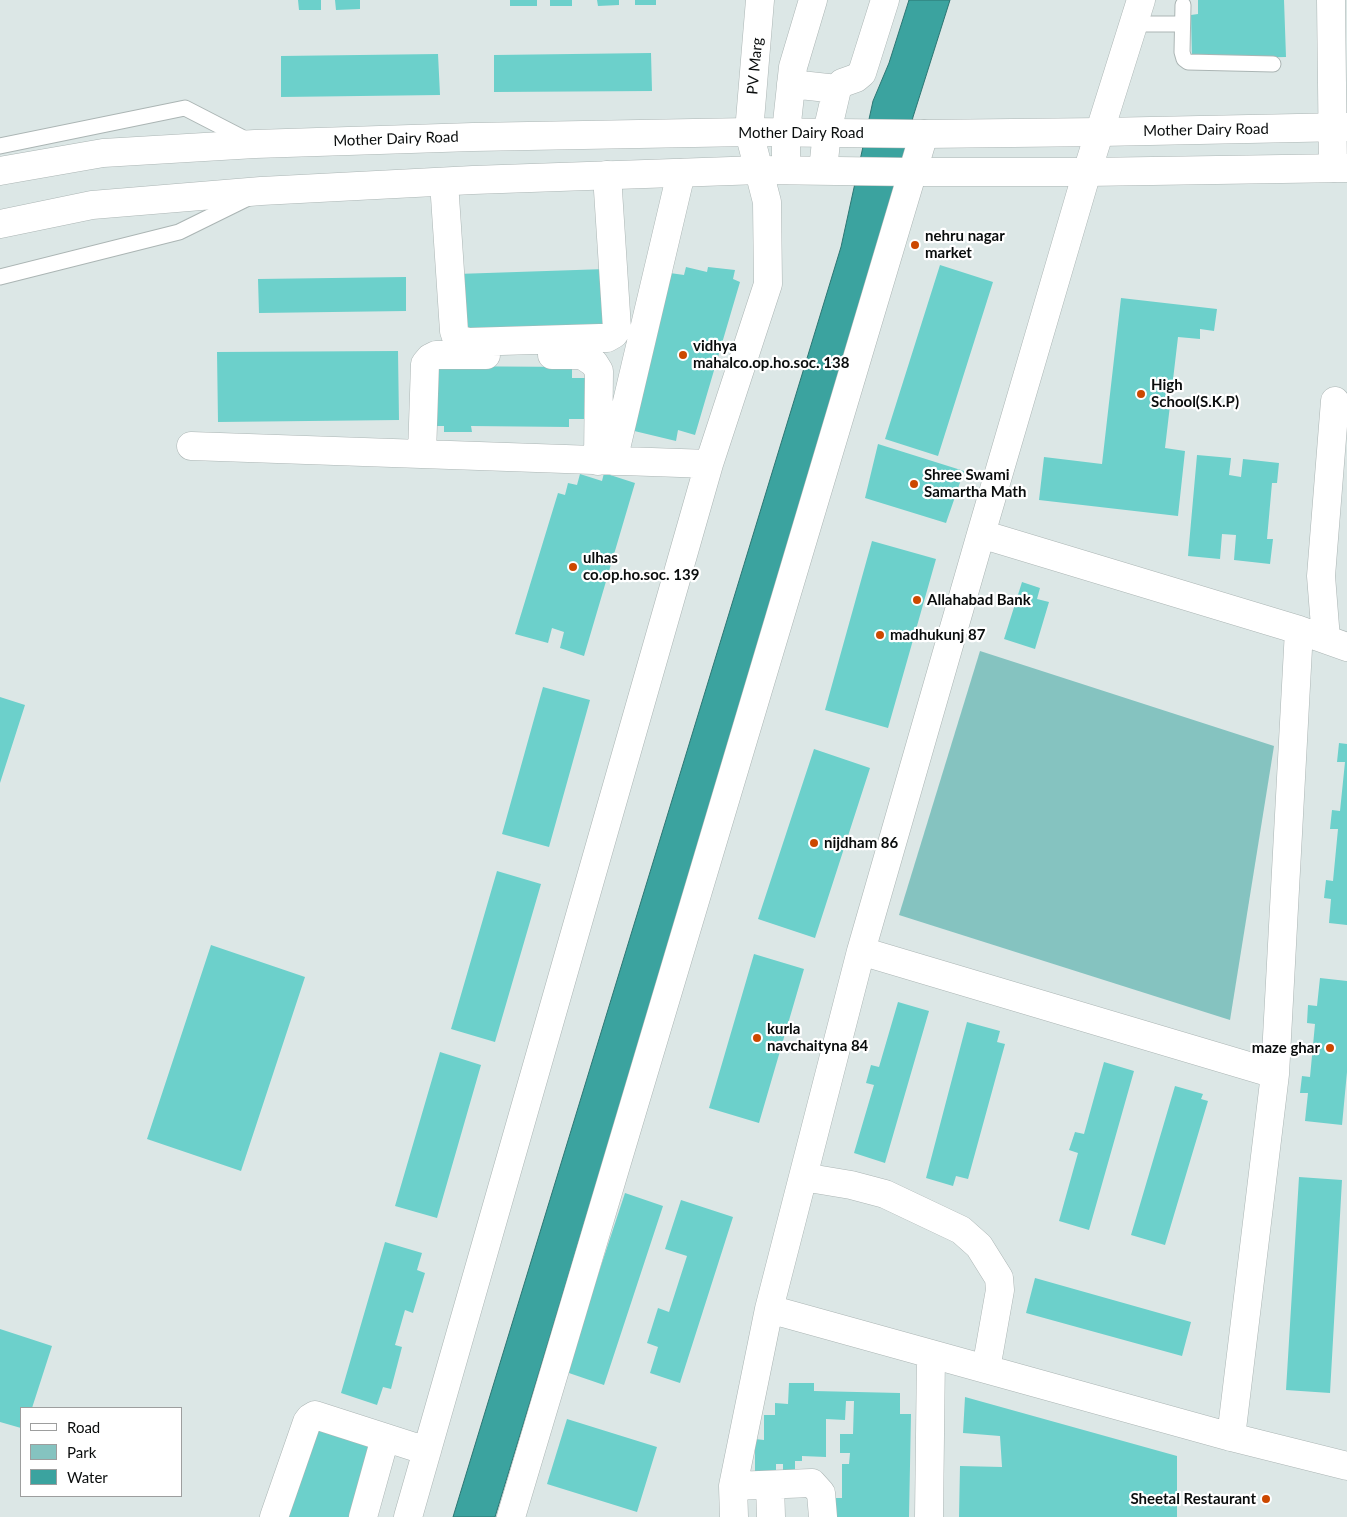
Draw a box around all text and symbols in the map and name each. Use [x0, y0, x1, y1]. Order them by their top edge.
street label: PV Marg [744, 37, 766, 95]
street label: Mother Dairy Road [1143, 120, 1269, 140]
street label: Mother Dairy Road [738, 124, 864, 142]
street label: Mother Dairy Road [333, 128, 459, 150]
place label: nehru nagar market [925, 227, 1005, 262]
marker: nehru nagar market [909, 239, 921, 251]
place label: vidhya mahalco.op.ho.soc. 138 [693, 337, 849, 372]
marker: vidhya mahalco.op.ho.soc. 138 [677, 349, 689, 361]
place label: High School(S.K.P) [1151, 376, 1239, 411]
marker: High School(S.K.P) [1135, 388, 1147, 400]
place label: Shree Swami Samartha Math [924, 466, 1026, 501]
marker: Shree Swami Samartha Math [908, 478, 920, 490]
place label: ulhas co.op.ho.soc. 139 [583, 549, 699, 584]
marker: ulhas co.op.ho.soc. 139 [567, 561, 579, 573]
place label: Allahabad Bank [927, 591, 1031, 609]
marker: Allahabad Bank [911, 594, 923, 606]
place label: madhukunj 87 [890, 626, 985, 644]
marker: madhukunj 87 [874, 629, 886, 641]
place label: nijdham 86 [824, 834, 898, 852]
marker: nijdham 86 [808, 837, 820, 849]
place label: kurla navchaityna 84 [767, 1020, 868, 1055]
marker: kurla navchaityna 84 [751, 1032, 763, 1044]
place label: maze ghar [1252, 1039, 1320, 1057]
marker: maze ghar [1324, 1042, 1336, 1054]
legend [20, 1407, 182, 1497]
text: Road [67, 1418, 100, 1436]
text: Park [67, 1443, 96, 1461]
text: Water [67, 1468, 108, 1486]
place label: Sheetal Restaurant [1130, 1490, 1256, 1508]
marker: Sheetal Restaurant [1260, 1493, 1272, 1505]

